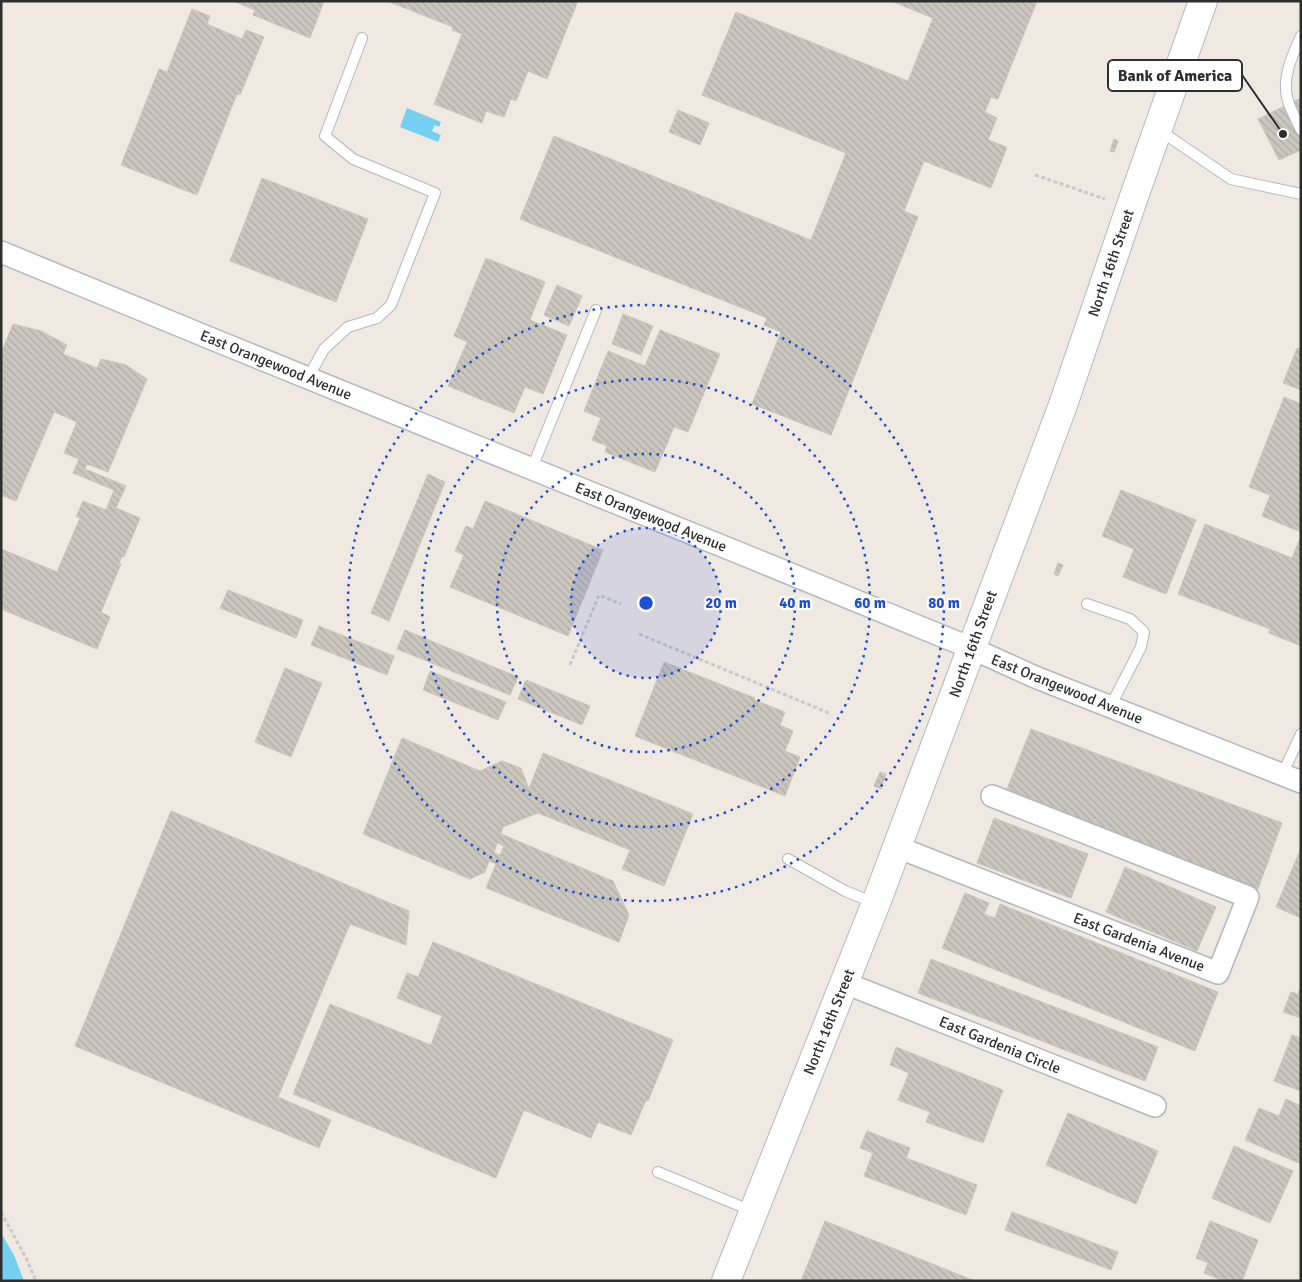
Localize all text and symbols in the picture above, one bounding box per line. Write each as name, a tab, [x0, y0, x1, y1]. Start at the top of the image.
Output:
callout: Bank of America	[1108, 60, 1242, 91]
text: Bank of America	[1118, 66, 1232, 86]
street label: North 16th Street	[1084, 207, 1138, 319]
street label: East Orangewood Avenue	[198, 326, 354, 404]
street label: East Orangewood Avenue	[573, 478, 729, 556]
street label: North 16th Street	[945, 588, 1001, 700]
centre of rings	[637, 594, 655, 612]
text: 20 m	[705, 594, 737, 612]
text: 40 m	[779, 594, 811, 612]
text: 60 m	[854, 594, 886, 612]
text: 80 m	[928, 594, 960, 612]
street label: East Orangewood Avenue	[989, 650, 1145, 728]
street label: East Gardenia Avenue	[1071, 909, 1207, 975]
street label: North 16th Street	[800, 966, 858, 1078]
street label: East Gardenia Circle	[937, 1012, 1063, 1078]

